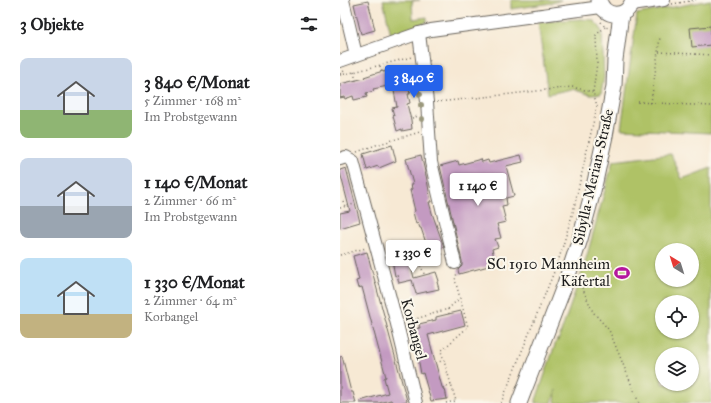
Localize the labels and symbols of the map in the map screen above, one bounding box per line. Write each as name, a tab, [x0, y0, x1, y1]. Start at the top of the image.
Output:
pin: 3 840 €	[377, 65, 451, 99]
street label: Sibylla-Merian-Straße	[569, 107, 617, 247]
pin: 1 140 €	[441, 173, 515, 207]
pin: 1 330 €	[376, 240, 450, 274]
north arrow	[655, 243, 699, 287]
place label: SC 1910 Mannheim Käfertal	[487, 255, 611, 290]
sports icon: SC 1910 Mannheim Käfertal	[613, 264, 631, 282]
street label: Korbangel	[397, 296, 431, 363]

